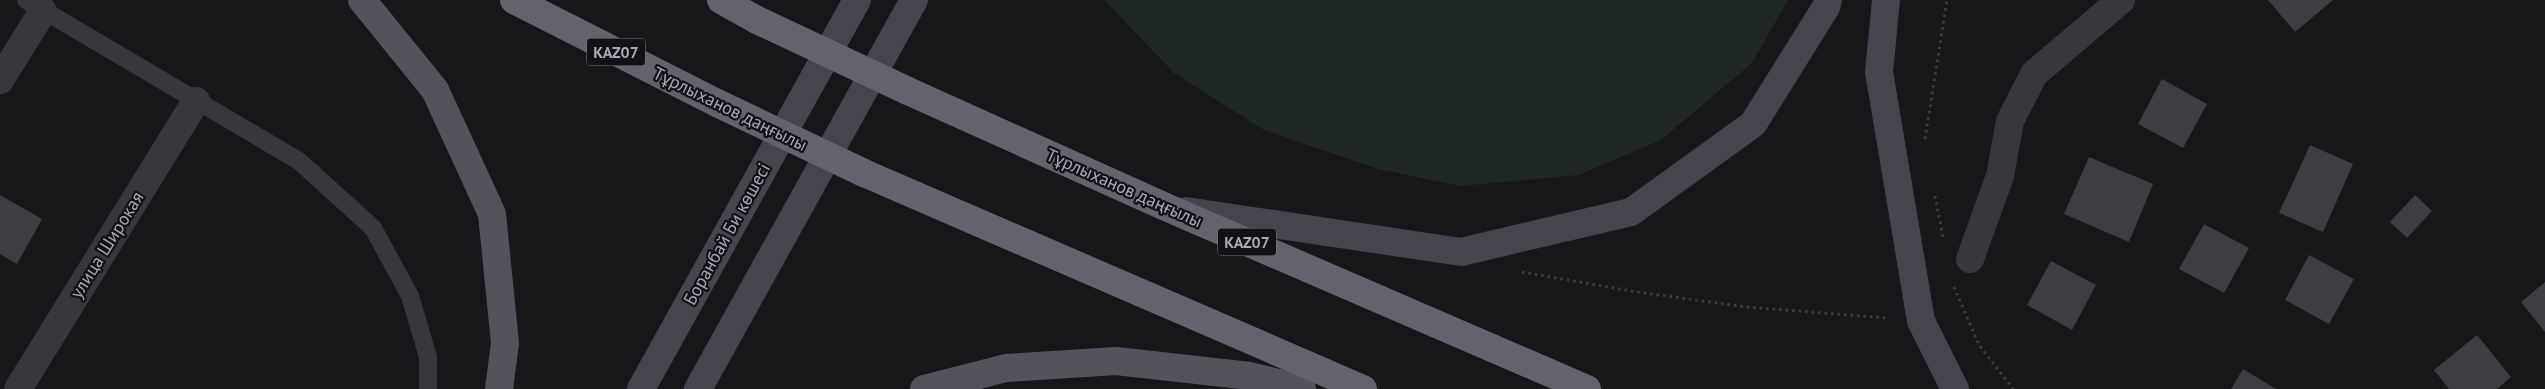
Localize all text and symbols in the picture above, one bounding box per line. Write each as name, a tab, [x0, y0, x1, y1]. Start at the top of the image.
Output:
road number: KAZ07	[587, 38, 645, 66]
street label: Тұрлыханов даңғылы	[649, 61, 811, 156]
street label: Тұрлыханов даңғылы	[1042, 143, 1206, 232]
street label: Боранбай Би көшесі	[678, 159, 775, 309]
street label: улица Широкая	[65, 187, 149, 302]
road number: KAZ07	[1218, 228, 1276, 256]

